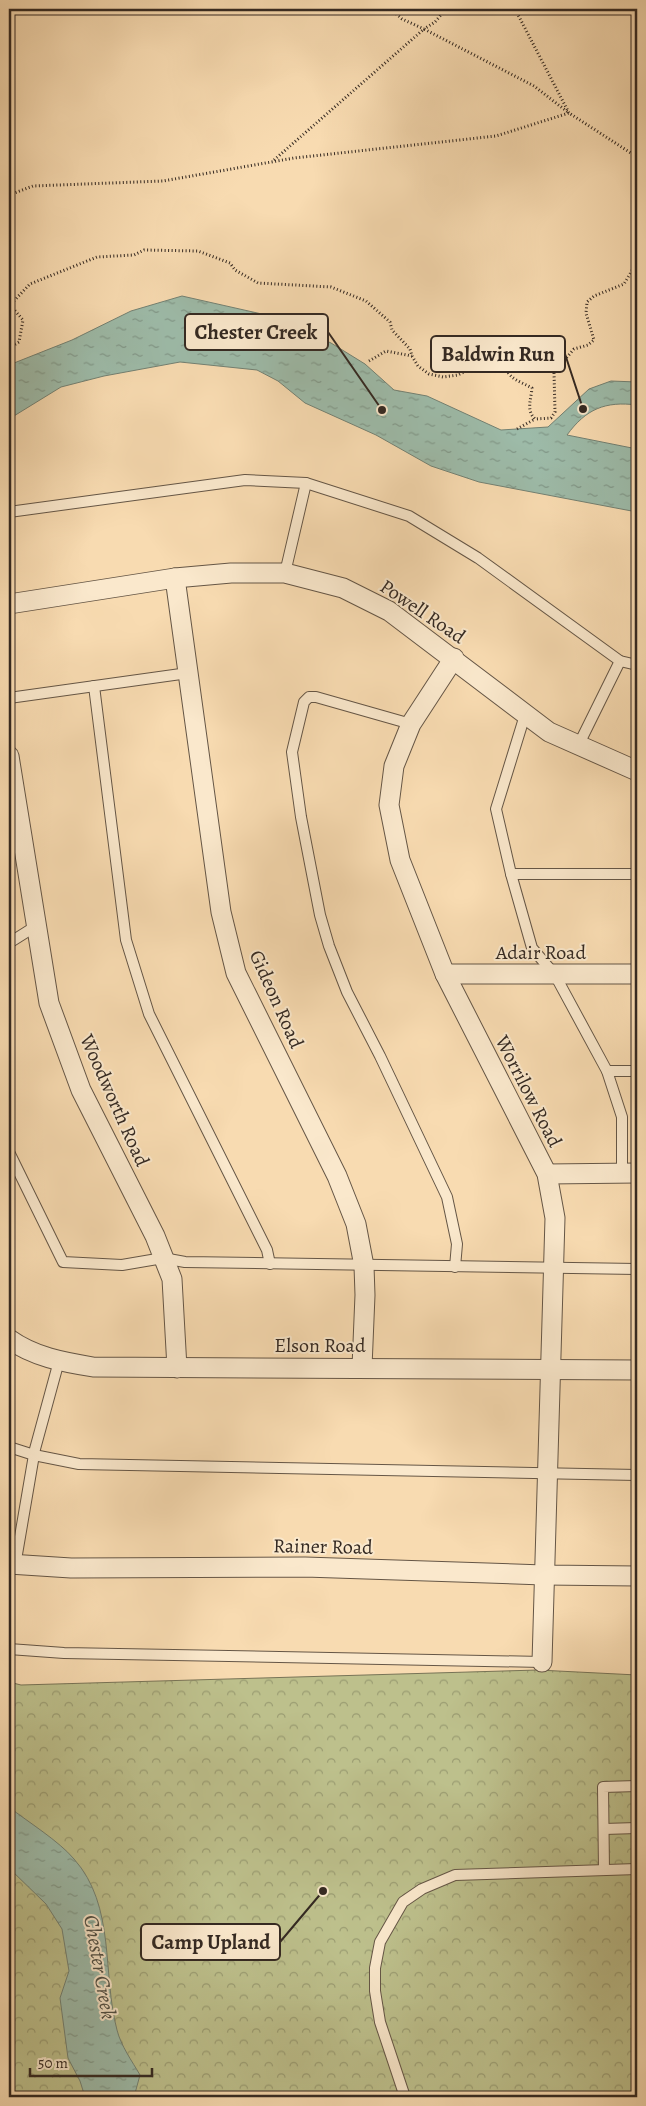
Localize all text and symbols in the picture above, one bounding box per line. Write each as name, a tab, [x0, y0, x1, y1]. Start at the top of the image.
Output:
callout: Chester Creek	[185, 314, 328, 350]
text: Chester Creek	[195, 318, 318, 346]
callout: Baldwin Run	[431, 336, 565, 372]
text: Baldwin Run	[441, 340, 555, 368]
street label: Powell Road	[375, 573, 471, 650]
street label: Adair Road	[495, 939, 586, 966]
street label: Gideon Road	[243, 946, 310, 1053]
street label: Woodworth Road	[73, 1029, 156, 1171]
street label: Worrilow Road	[488, 1030, 568, 1152]
street label: Elson Road	[274, 1332, 366, 1359]
street label: Rainer Road	[273, 1532, 373, 1561]
water label: Chester Creek	[77, 1913, 123, 2021]
callout: Camp Upland	[141, 1924, 280, 1960]
text: Camp Upland	[151, 1928, 271, 1956]
scale bar	[30, 2046, 152, 2078]
text: 50 m	[38, 2053, 68, 2073]

